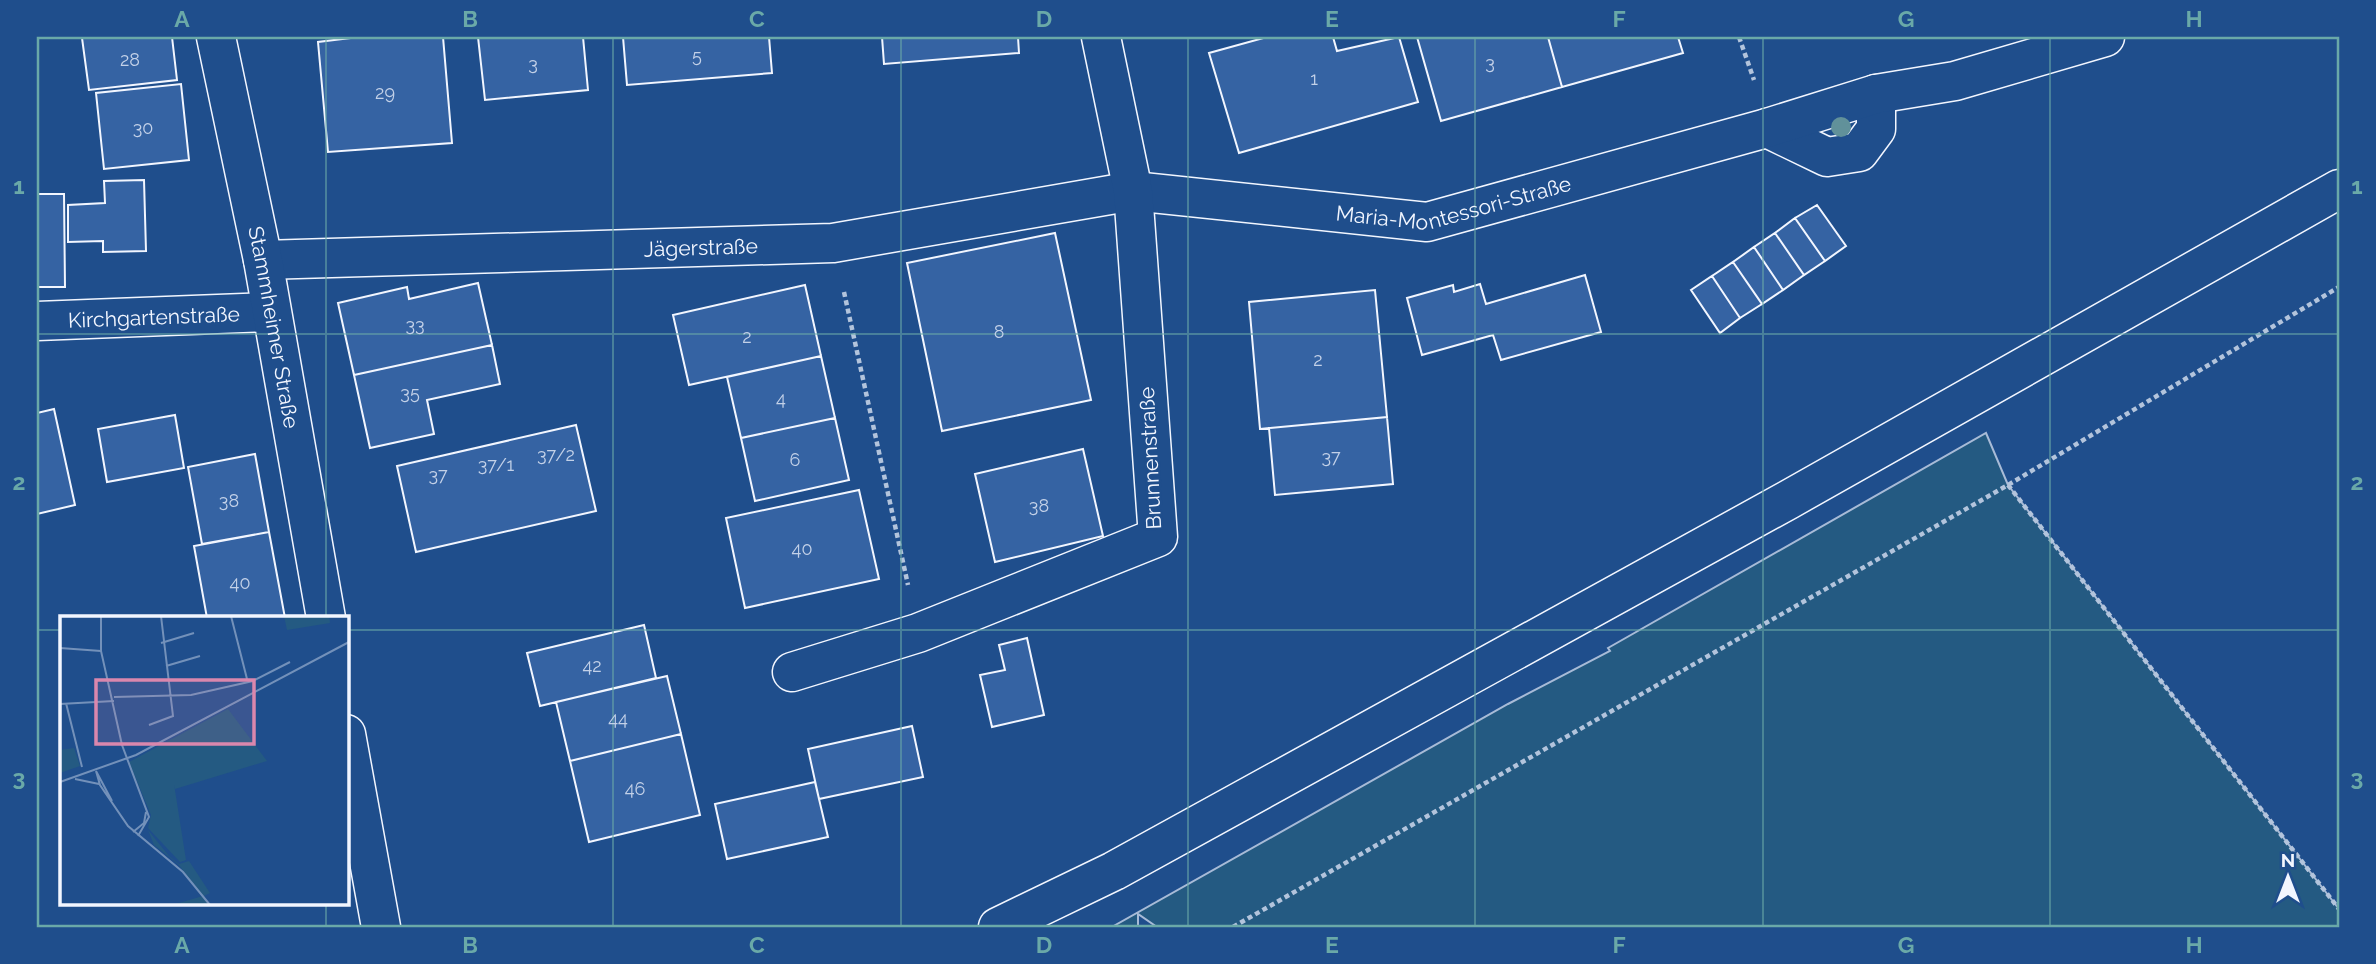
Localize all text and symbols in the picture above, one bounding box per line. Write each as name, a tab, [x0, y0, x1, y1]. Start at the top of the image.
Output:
text: A	[174, 5, 190, 32]
text: B	[462, 5, 478, 32]
text: C	[749, 5, 765, 32]
text: D	[1036, 5, 1052, 32]
text: E	[1325, 5, 1339, 32]
text: F	[1612, 5, 1626, 32]
text: G	[1898, 5, 1914, 32]
text: H	[2185, 5, 2203, 32]
house number: 5	[692, 45, 702, 66]
house number: 28	[120, 49, 140, 70]
house number: 3	[1485, 52, 1495, 73]
house number: 3	[528, 53, 538, 74]
house number: 1	[1310, 68, 1318, 89]
house number: 29	[375, 82, 395, 103]
house number: 30	[133, 117, 153, 138]
street label: Maria-Montessori-Straße	[1335, 170, 1574, 235]
text: 1	[13, 172, 25, 199]
text: 1	[2351, 172, 2363, 199]
street label: Stammheimer Straße	[244, 224, 305, 430]
street label: Jägerstraße	[643, 233, 758, 261]
street label: Kirchgartenstraße	[67, 301, 240, 332]
house number: 33	[405, 314, 425, 335]
house number: 8	[994, 321, 1004, 342]
house number: 2	[742, 326, 752, 347]
house number: 2	[1313, 349, 1323, 370]
house number: 35	[400, 382, 420, 403]
street label: Brunnenstraße	[1134, 386, 1166, 530]
house number: 4	[776, 388, 786, 409]
house number: 37/2	[537, 444, 575, 465]
house number: 37	[1321, 446, 1341, 467]
house number: 6	[790, 449, 801, 470]
house number: 37/1	[478, 454, 514, 475]
house number: 37	[428, 464, 448, 485]
text: 2	[13, 468, 25, 495]
text: 2	[2351, 468, 2363, 495]
house number: 38	[219, 490, 239, 511]
house number: 38	[1029, 495, 1049, 516]
house number: 40	[792, 538, 812, 559]
house number: 40	[230, 572, 250, 593]
inset map	[60, 616, 348, 904]
house number: 42	[582, 655, 602, 676]
house number: 44	[608, 708, 628, 729]
text: 3	[13, 764, 25, 791]
text: 3	[2351, 764, 2363, 791]
house number: 46	[625, 778, 645, 799]
north arrow	[2254, 842, 2324, 912]
text: N	[2281, 849, 2295, 871]
text: A	[174, 931, 190, 958]
text: B	[462, 931, 478, 958]
text: C	[749, 931, 765, 958]
text: D	[1036, 931, 1052, 958]
text: E	[1325, 931, 1339, 958]
text: F	[1612, 931, 1626, 958]
text: G	[1898, 931, 1914, 958]
text: H	[2185, 931, 2203, 958]

